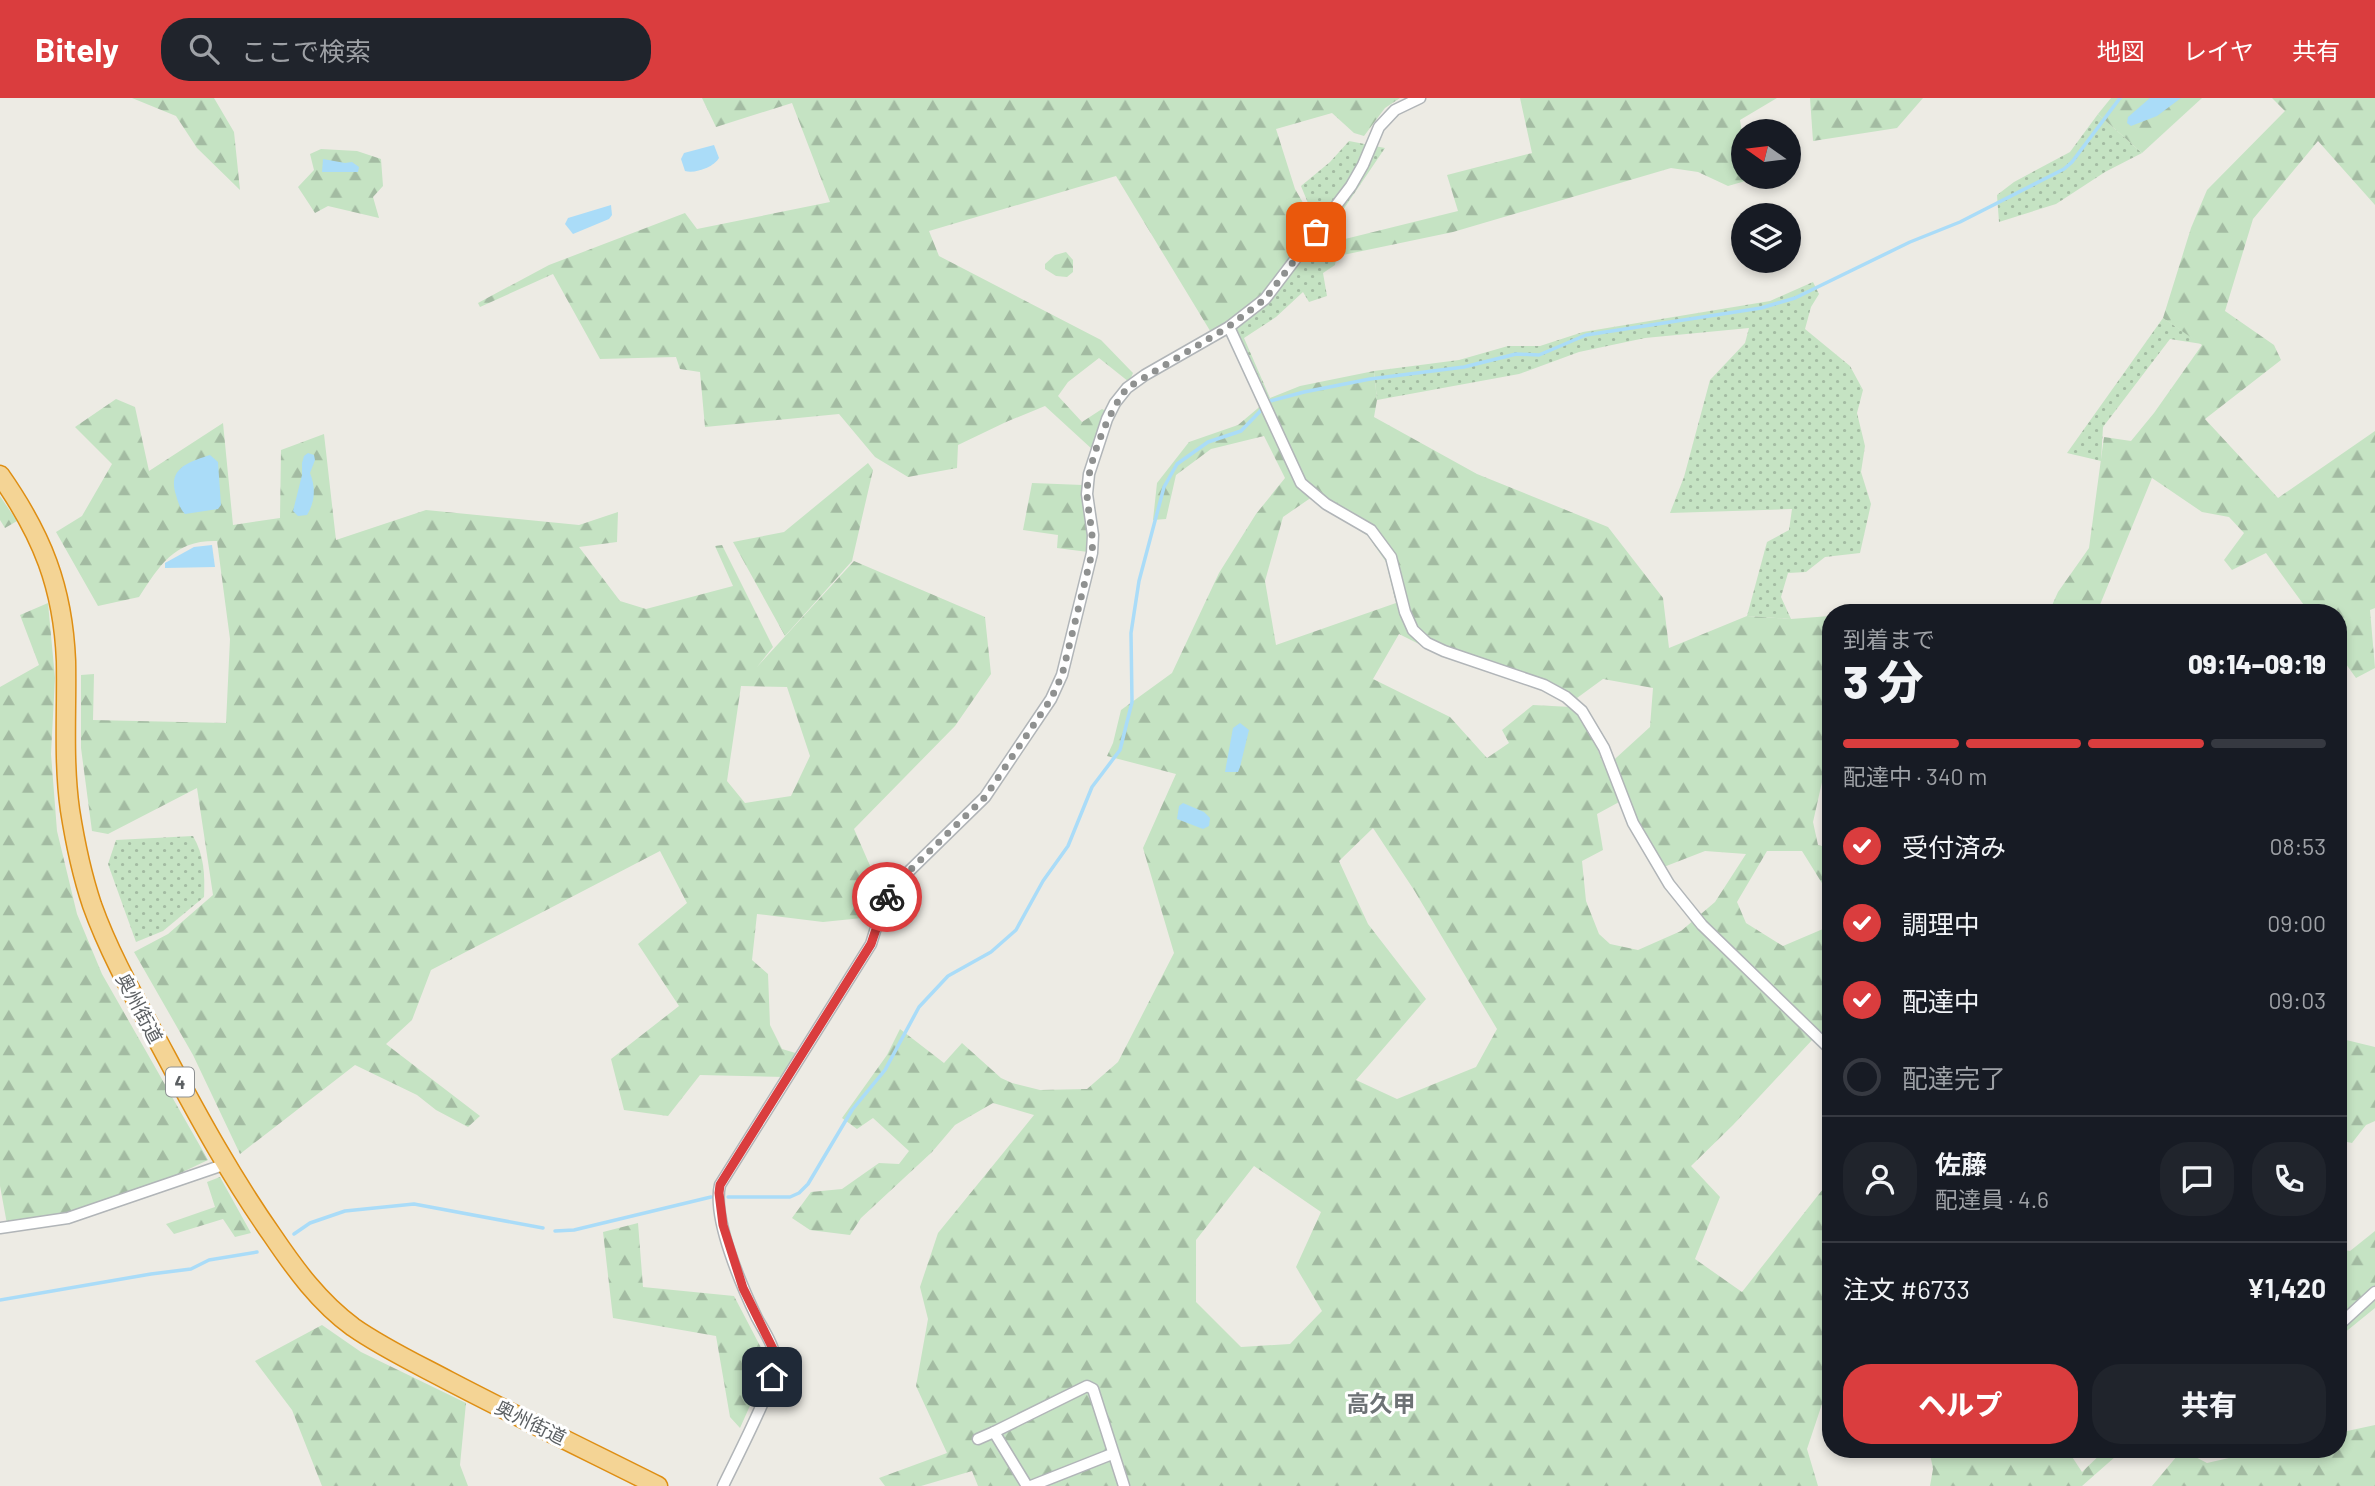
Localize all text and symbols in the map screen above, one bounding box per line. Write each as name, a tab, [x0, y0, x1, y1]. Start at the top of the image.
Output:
search box	[161, 18, 651, 81]
text: Bitely	[35, 29, 119, 69]
icon: search	[185, 30, 223, 68]
text: ここで検索	[241, 35, 371, 66]
text: 地図	[2097, 36, 2145, 65]
text: レイヤ	[2183, 36, 2254, 65]
text: 共有	[2292, 36, 2340, 65]
north arrow	[1731, 119, 1801, 189]
map controls	[1731, 119, 1801, 273]
pin	[1286, 202, 1346, 262]
button: layers	[1731, 203, 1801, 273]
icon: bag	[1297, 213, 1335, 251]
text: 到着まで	[1843, 625, 1935, 653]
text: 09:14–09:19	[2188, 648, 2326, 679]
text: 3 分	[1843, 653, 1923, 708]
text: 配達中 · 340 m	[1843, 762, 1987, 790]
icon: check	[1843, 827, 1881, 865]
text: 受付済み	[1902, 831, 2006, 862]
text: 08:53	[2270, 832, 2326, 860]
courier	[852, 862, 922, 932]
icon: bike	[868, 878, 906, 916]
icon: check	[1843, 904, 1881, 942]
text: 調理中	[1902, 908, 1980, 939]
text: 09:00	[2267, 909, 2326, 937]
street label: 奥州街道	[112, 969, 168, 1047]
icon: check	[1843, 981, 1881, 1019]
text: 配達中	[1902, 985, 1980, 1016]
text: 09:03	[2268, 986, 2326, 1014]
text: 配達完了	[1902, 1062, 2006, 1093]
road number: 4	[166, 1068, 194, 1097]
button: person	[1843, 1142, 1917, 1216]
button: chat	[2160, 1142, 2234, 1216]
button: phone	[2252, 1142, 2326, 1216]
text: 佐藤	[1935, 1148, 1987, 1179]
text: 配達員 · 4.6	[1935, 1185, 2049, 1213]
text: ¥1,420	[2247, 1272, 2326, 1303]
text: 注文 #6733	[1843, 1273, 1970, 1304]
pin	[742, 1347, 802, 1407]
icon: home	[753, 1358, 791, 1396]
button: ヘルプ	[1843, 1364, 2078, 1444]
button: 共有	[2092, 1364, 2326, 1444]
district label: 高久甲	[1347, 1389, 1416, 1417]
street label: 奥州街道	[492, 1395, 570, 1449]

